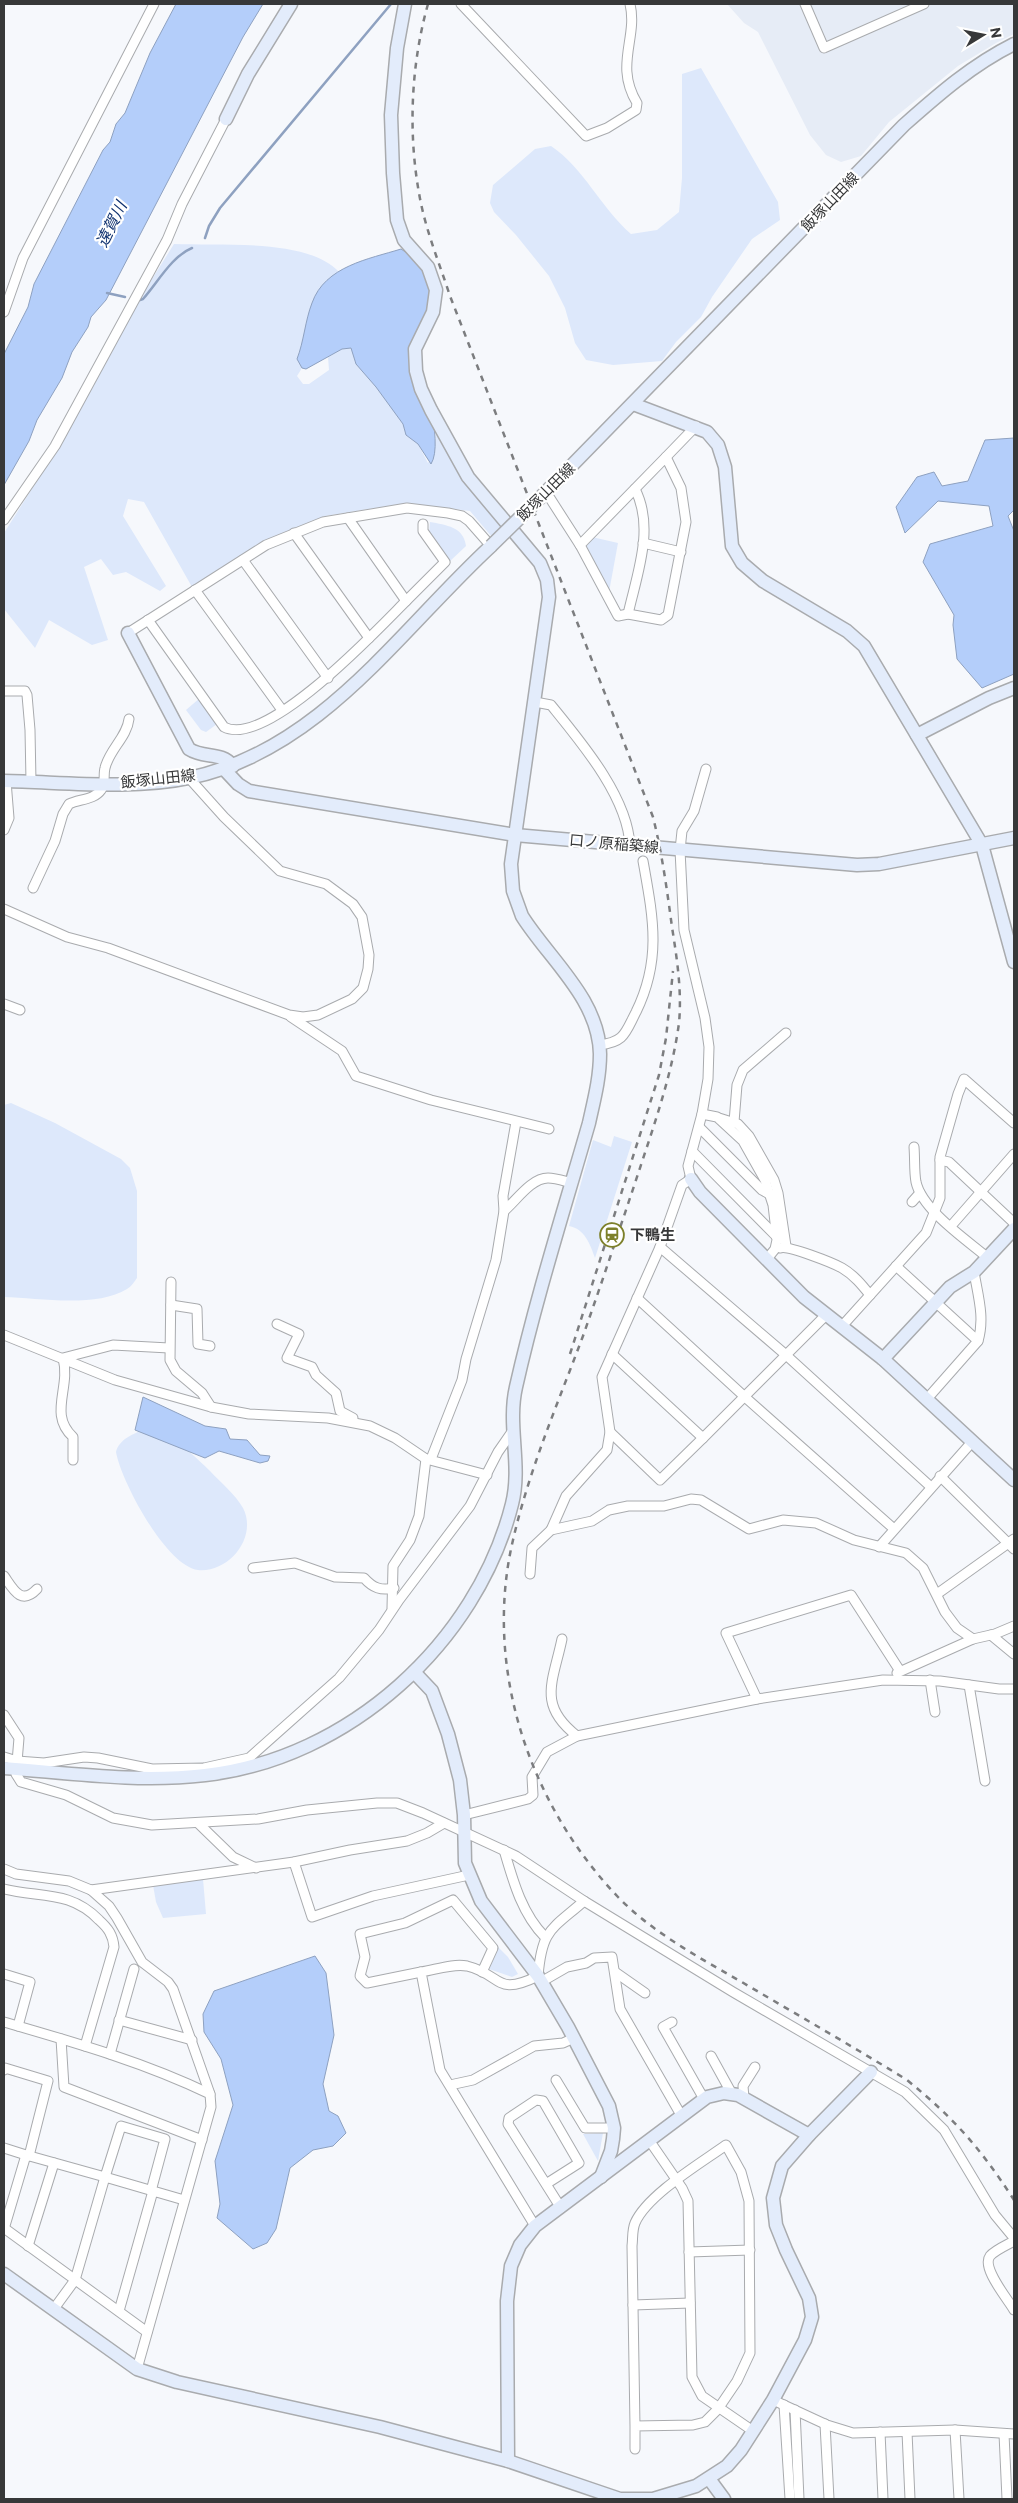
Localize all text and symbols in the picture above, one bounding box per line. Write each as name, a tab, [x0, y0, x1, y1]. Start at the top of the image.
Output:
north arrow	[958, 10, 1008, 60]
text: N	[987, 26, 1006, 39]
street label: 飯塚山田線	[797, 168, 862, 235]
water label: 遠賀川	[91, 196, 130, 250]
street label: 飯塚山田線	[512, 458, 578, 524]
street label: 飯塚山田線	[120, 765, 196, 791]
street label: 口ノ原稲築線	[568, 830, 660, 856]
station icon: 下鴨生	[599, 1222, 625, 1248]
place label: 下鴨生	[630, 1225, 675, 1243]

